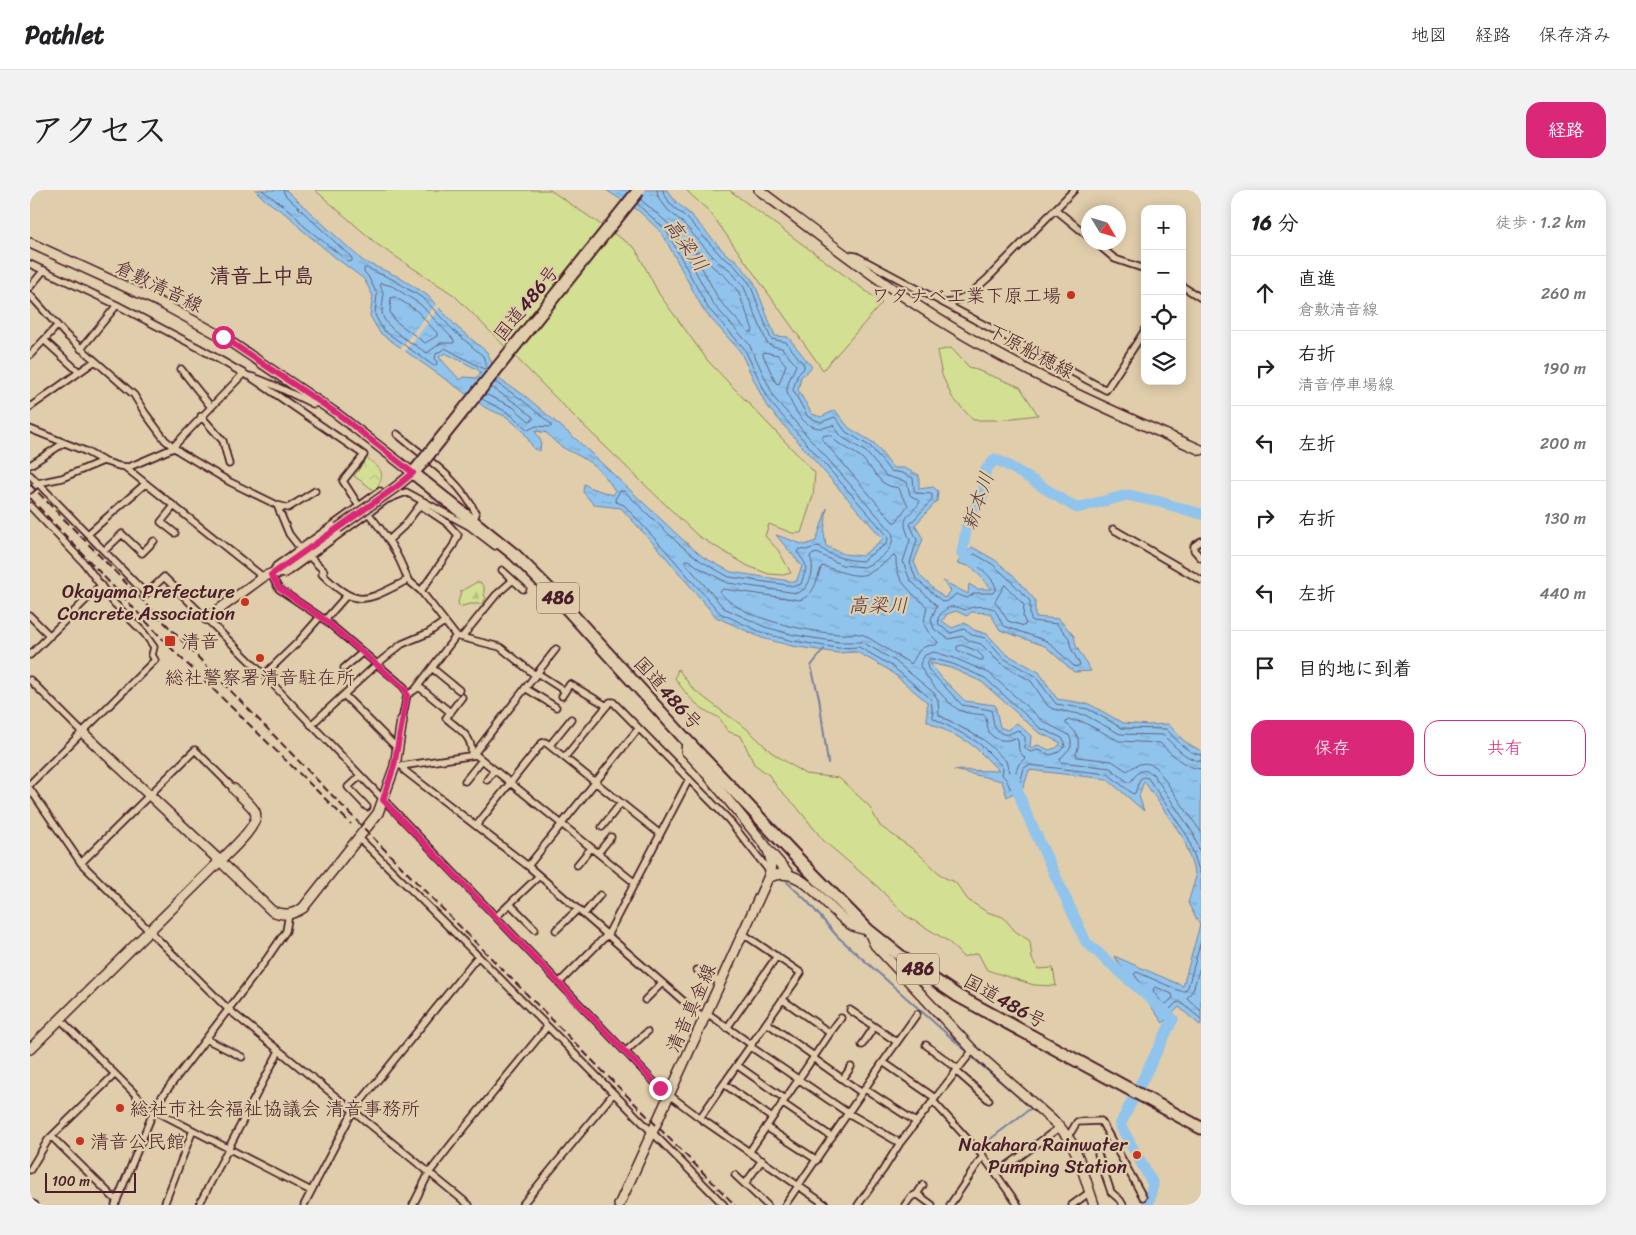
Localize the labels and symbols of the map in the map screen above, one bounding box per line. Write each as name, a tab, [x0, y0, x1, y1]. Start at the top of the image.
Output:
north arrow	[1081, 205, 1126, 250]
water label: 高梁川	[654, 210, 718, 280]
street label: 倉敷清音線	[109, 250, 209, 322]
district label: 清音上中島	[210, 257, 315, 295]
street label: 国道486号	[485, 257, 567, 349]
place label: ワタナベ工業下原工場	[871, 279, 1061, 312]
marker: ワタナベ工業下原工場	[1065, 289, 1077, 301]
street label: 下原船穂線	[981, 314, 1081, 388]
route start	[212, 326, 235, 349]
water label: 新本川	[952, 467, 1004, 535]
place label: Okayama Prefecture Concrete Association	[57, 575, 235, 630]
road number: 486	[537, 582, 579, 613]
water label: 高梁川	[848, 588, 908, 623]
marker: Okayama Prefecture Concrete Association	[239, 596, 251, 608]
place label: 清音	[181, 625, 219, 658]
marker: 清音	[163, 634, 177, 648]
street label: 国道486号	[625, 648, 711, 738]
marker: 総社警察署清音駐在所	[254, 652, 266, 664]
place label: 総社警察署清音駐在所	[165, 661, 355, 694]
road number: 486	[897, 954, 939, 984]
street label: 清音真金線	[657, 958, 725, 1058]
street label: 国道486号	[957, 964, 1053, 1038]
route end	[649, 1077, 672, 1100]
place label: 総社市社会福祉協議会 清音事務所	[130, 1092, 420, 1125]
marker: 総社市社会福祉協議会 清音事務所	[114, 1102, 126, 1114]
place label: 清音公民館	[90, 1125, 185, 1158]
place label: Nakahara Rainwater Pumping Station	[958, 1128, 1128, 1183]
marker: 清音公民館	[74, 1135, 86, 1147]
marker: Nakahara Rainwater Pumping Station	[1131, 1149, 1143, 1161]
scale bar	[45, 1170, 136, 1193]

